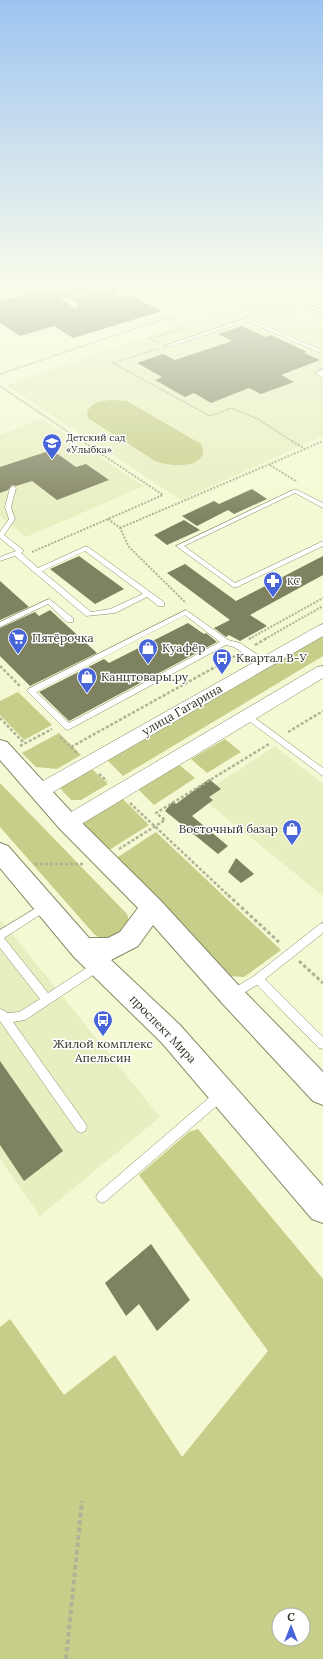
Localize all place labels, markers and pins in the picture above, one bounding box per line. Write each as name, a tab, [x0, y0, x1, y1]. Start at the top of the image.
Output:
place label: Детский сад «Улыбка»	[66, 431, 126, 456]
school or university icon: Детский сад «Улыбка»	[41, 432, 63, 460]
pharmacy icon: КС	[262, 570, 284, 598]
place label: КС	[287, 575, 301, 588]
supermarket icon: Пятёрочка	[7, 627, 29, 655]
place label: Пятёрочка	[32, 630, 94, 645]
shop icon: Куафёр	[137, 637, 159, 665]
place label: Куафёр	[162, 640, 205, 655]
bus stop icon: Квартал В-У	[211, 647, 233, 675]
place label: Квартал В-У	[236, 650, 308, 665]
shop icon: Канцтовары.ру	[76, 666, 98, 694]
place label: Канцтовары.ру	[101, 669, 189, 684]
shop icon: Восточный базар	[281, 818, 303, 846]
place label: Восточный базар	[179, 821, 278, 836]
bus stop icon: Жилой комплекс Апельсин	[92, 1009, 114, 1037]
place label: Жилой комплекс Апельсин	[53, 1036, 153, 1065]

